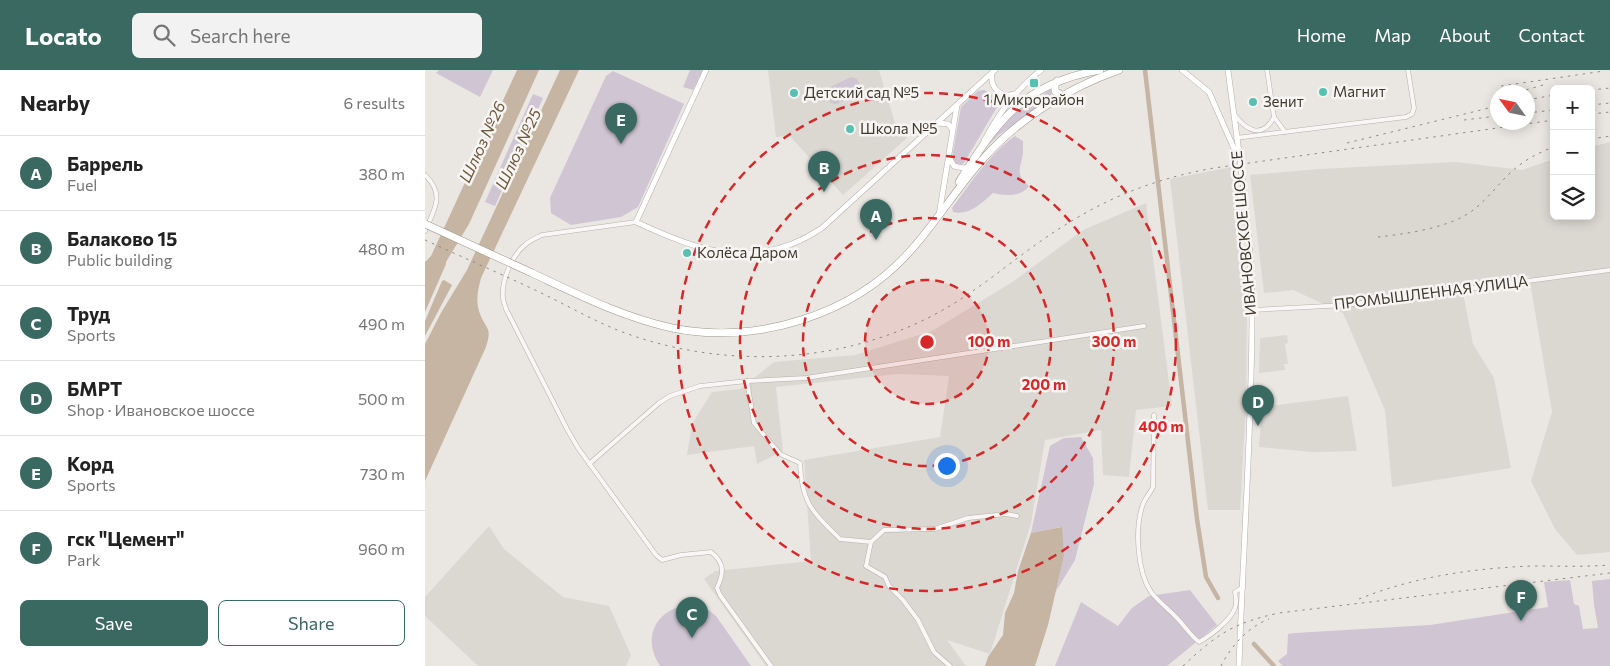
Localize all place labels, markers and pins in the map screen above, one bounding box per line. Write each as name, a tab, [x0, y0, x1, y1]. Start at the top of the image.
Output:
marker: 1 Микрорайон	[1028, 77, 1040, 89]
place label: Магнит	[1333, 82, 1386, 100]
place label: Детский сад №5	[804, 83, 919, 101]
marker: Магнит	[1317, 86, 1329, 98]
marker: Детский сад №5	[788, 87, 800, 99]
place label: 1 Микрорайон	[984, 90, 1084, 108]
place label: Зенит	[1263, 92, 1304, 110]
marker: Зенит	[1247, 96, 1259, 108]
pin: E	[605, 103, 637, 144]
place label: Школа №5	[860, 119, 938, 137]
marker: Школа №5	[844, 123, 856, 135]
pin: B	[808, 151, 840, 192]
pin: A	[860, 199, 892, 240]
place label: Колёса Даром	[697, 243, 798, 261]
marker: Колёса Даром	[681, 247, 693, 259]
centre of rings	[918, 333, 936, 351]
pin: D	[1242, 385, 1274, 426]
pin: F	[1505, 580, 1537, 621]
pin: C	[676, 597, 708, 638]

